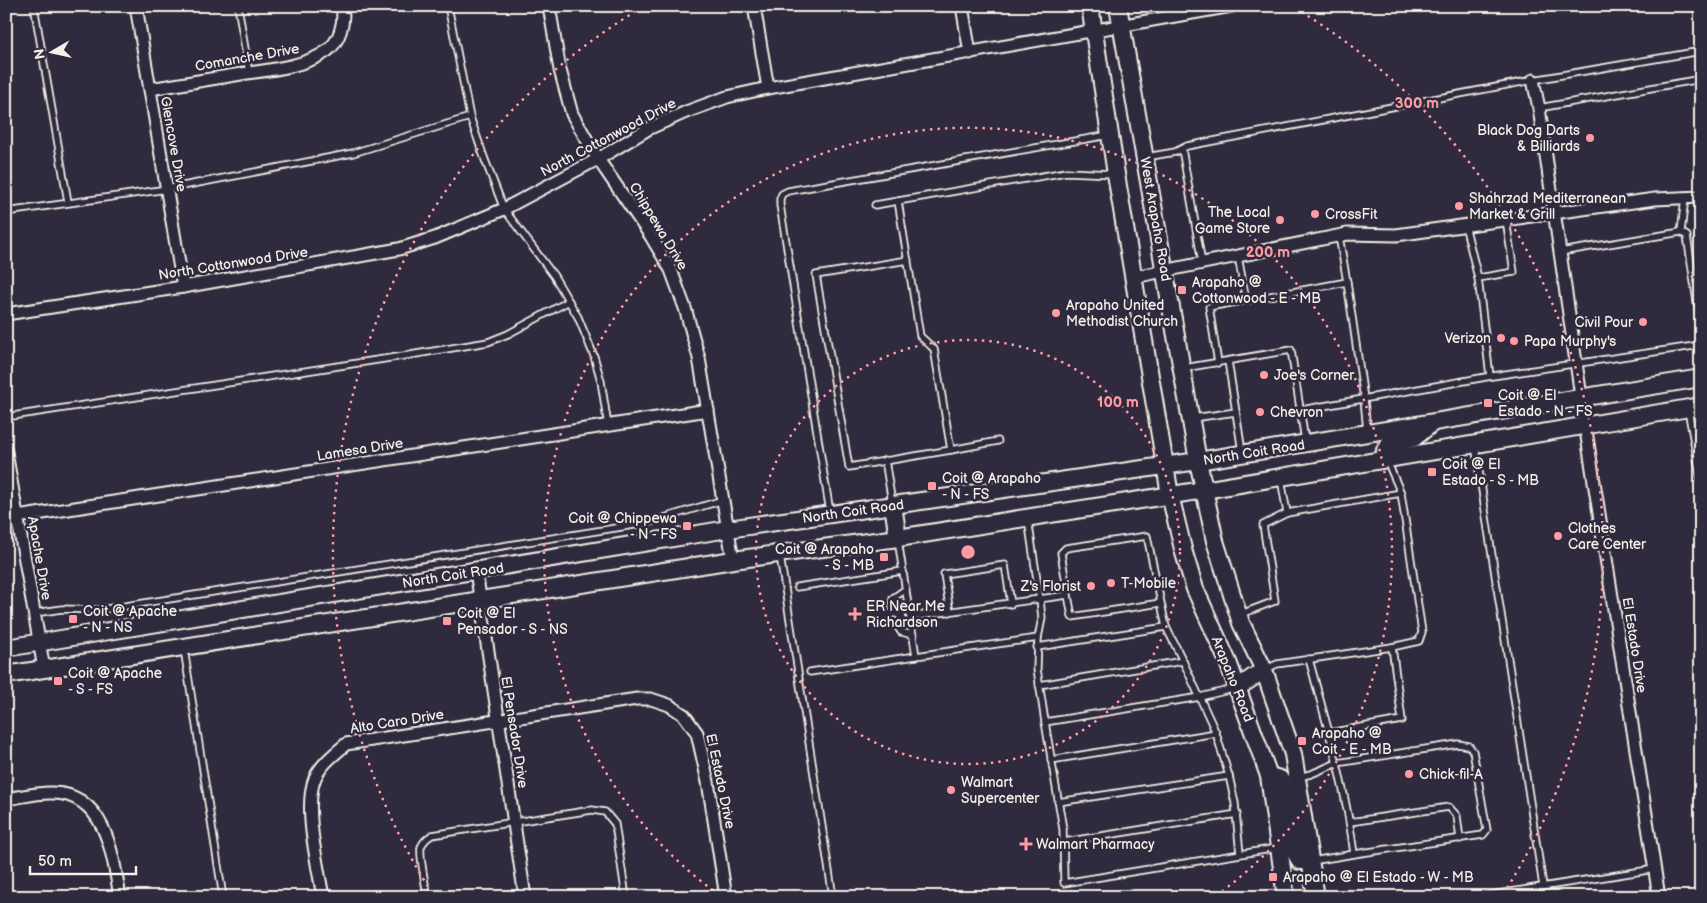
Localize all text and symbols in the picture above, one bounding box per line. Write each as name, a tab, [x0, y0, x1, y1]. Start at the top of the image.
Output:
north arrow	[28, 28, 78, 78]
street label: Comanche Drive	[194, 40, 301, 75]
text: N	[30, 47, 49, 60]
street label: North Cottonwood Drive	[538, 94, 679, 180]
text: 300 m	[1395, 94, 1439, 113]
street label: Glencove Drive	[157, 95, 190, 193]
place label: Black Dog Darts & Billiards	[1477, 122, 1580, 155]
marker: Black Dog Darts & Billiards	[1584, 132, 1596, 144]
street label: West Arapaho Road	[1136, 156, 1175, 283]
street label: Chippewa Drive	[626, 179, 691, 273]
place label: Shahrzad Mediterranean Market & Grill	[1469, 190, 1626, 223]
marker: Shahrzad Mediterranean Market & Grill	[1453, 200, 1465, 212]
place label: The Local Game Store	[1195, 204, 1270, 237]
place label: CrossFit	[1325, 206, 1378, 223]
marker: CrossFit	[1309, 208, 1321, 220]
marker: The Local Game Store	[1274, 214, 1286, 226]
street label: North Cottonwood Drive	[157, 243, 309, 284]
text: 200 m	[1246, 243, 1290, 262]
place label: Arapaho @ Cottonwood - E - MB	[1192, 274, 1321, 307]
marker: Arapaho @ Cottonwood - E - MB	[1176, 284, 1188, 296]
place label: Arapaho United Methodist Church	[1066, 297, 1178, 330]
marker: Arapaho United Methodist Church	[1050, 307, 1062, 319]
place label: Civil Pour	[1574, 314, 1634, 331]
marker: Civil Pour	[1637, 316, 1649, 328]
place label: Verizon	[1444, 330, 1491, 347]
marker: Verizon	[1495, 332, 1507, 344]
place label: Papa Murphy's	[1524, 333, 1616, 350]
marker: Papa Murphy's	[1508, 335, 1520, 347]
place label: Joe's Corner	[1274, 367, 1355, 384]
marker: Joe's Corner	[1258, 369, 1270, 381]
place label: Coit @ El Estado - N - FS	[1498, 387, 1592, 420]
text: 100 m	[1097, 393, 1139, 412]
marker: Coit @ El Estado - N - FS	[1482, 397, 1494, 409]
place label: Chevron	[1270, 404, 1323, 421]
marker: Chevron	[1254, 406, 1266, 418]
street label: Lamesa Drive	[316, 434, 404, 465]
street label: North Coit Road	[1202, 436, 1306, 469]
place label: Coit @ El Estado - S - MB	[1442, 456, 1539, 489]
marker: Coit @ El Estado - S - MB	[1426, 466, 1438, 478]
place label: Coit @ Arapaho - N - FS	[942, 470, 1041, 503]
marker: Coit @ Arapaho - N - FS	[926, 480, 938, 492]
street label: North Coit Road	[801, 496, 905, 527]
place label: Coit @ Chippewa - N - FS	[568, 510, 677, 543]
street label: Apache Drive	[24, 515, 55, 601]
marker: Coit @ Chippewa - N - FS	[681, 520, 693, 532]
place label: Clothes Care Center	[1568, 520, 1647, 553]
marker: Clothes Care Center	[1552, 530, 1564, 542]
place label: Coit @ Arapaho - S - MB	[775, 541, 874, 574]
centre of rings	[959, 543, 977, 561]
marker: Coit @ Arapaho - S - MB	[878, 551, 890, 563]
street label: North Coit Road	[401, 559, 505, 592]
place label: T-Mobile	[1121, 575, 1176, 592]
marker: T-Mobile	[1105, 577, 1117, 589]
place label: Z's Florist	[1020, 578, 1082, 595]
marker: Z's Florist	[1085, 580, 1097, 592]
street label: El Estado Drive	[1619, 596, 1650, 694]
place label: ER Near Me Richardson	[866, 598, 945, 631]
place label: Coit @ Apache - N - NS	[83, 603, 177, 636]
place label: Coit @ El Pensador - S - NS	[457, 605, 568, 638]
marker: ER Near Me Richardson	[848, 607, 862, 621]
marker: Coit @ Apache - N - NS	[67, 613, 79, 625]
marker: Coit @ El Pensador - S - NS	[441, 615, 453, 627]
street label: Arapaho Road	[1208, 634, 1257, 724]
place label: Coit @ Apache - S - FS	[68, 665, 162, 698]
marker: Coit @ Apache - S - FS	[52, 675, 64, 687]
street label: El Pensador Drive	[497, 675, 532, 789]
street label: Alto Caro Drive	[349, 706, 445, 737]
place label: Arapaho @ Coit - E - MB	[1312, 725, 1392, 758]
street label: El Estado Drive	[702, 732, 739, 830]
marker: Arapaho @ Coit - E - MB	[1296, 735, 1308, 747]
place label: Chick-fil-A	[1419, 766, 1483, 783]
marker: Chick-fil-A	[1403, 768, 1415, 780]
place label: Walmart Supercenter	[961, 774, 1040, 807]
marker: Walmart Supercenter	[945, 784, 957, 796]
place label: Walmart Pharmacy	[1036, 836, 1155, 853]
marker: Walmart Pharmacy	[1020, 838, 1032, 850]
scale bar	[30, 843, 136, 875]
text: 50 m	[38, 852, 72, 871]
place label: Arapaho @ El Estado - W - MB	[1283, 869, 1474, 886]
marker: Arapaho @ El Estado - W - MB	[1267, 871, 1279, 883]

